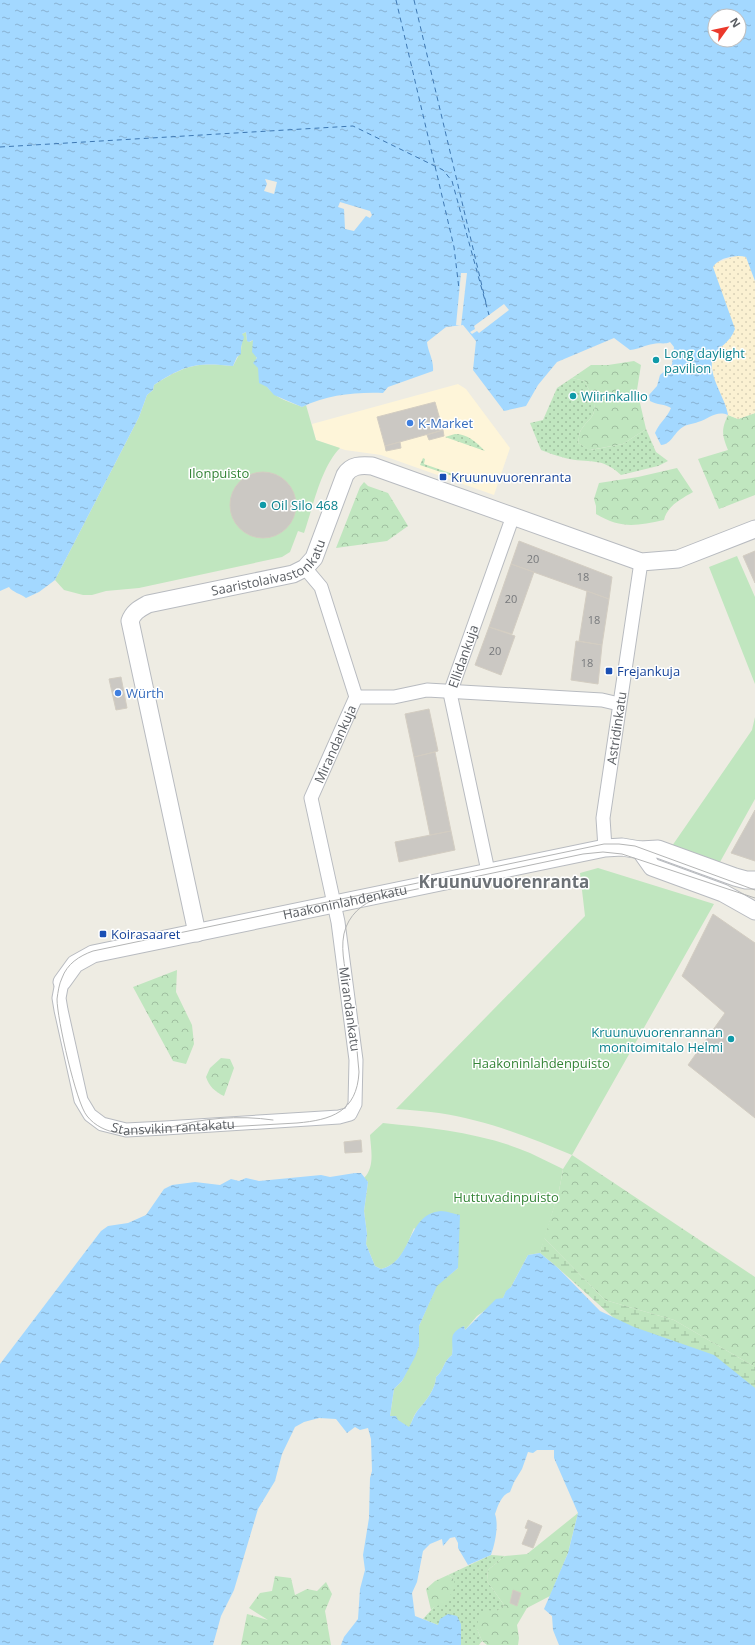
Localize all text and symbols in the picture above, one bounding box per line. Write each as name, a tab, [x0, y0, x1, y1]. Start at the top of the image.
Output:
north arrow	[707, 8, 747, 48]
text: N	[727, 14, 745, 30]
place label: Long daylight pavilion	[664, 344, 745, 377]
marker: Long daylight pavilion	[651, 355, 661, 365]
place label: Wiirinkallio	[581, 387, 648, 405]
marker: Wiirinkallio	[568, 391, 578, 401]
place label: K-Market	[418, 414, 474, 432]
marker: K-Market	[405, 418, 415, 428]
park label: Ilonpuisto	[189, 464, 249, 482]
place label: Kruunuvuorenranta	[451, 468, 571, 486]
marker: Kruunuvuorenranta	[438, 472, 448, 482]
place label: Oil Silo 468	[271, 496, 338, 514]
marker: Oil Silo 468	[258, 500, 268, 510]
street label: Saaristolaivastonkatu	[209, 537, 329, 600]
house number: 20	[527, 551, 539, 566]
house number: 18	[577, 569, 589, 584]
house number: 20	[505, 591, 517, 606]
house number: 18	[588, 612, 600, 627]
street label: Ellidankuja	[444, 622, 483, 690]
house number: 20	[489, 643, 501, 658]
house number: 18	[581, 655, 593, 670]
place label: Frejankuja	[617, 662, 680, 680]
marker: Frejankuja	[604, 666, 614, 676]
place label: Würth	[126, 684, 164, 702]
marker: Würth	[113, 688, 123, 698]
street label: Astridinkatu	[602, 690, 631, 766]
street label: Mirandankuja	[310, 702, 360, 786]
district label: Kruunuvuorenranta	[419, 870, 589, 893]
street label: Haakoninlahdenkatu	[281, 880, 409, 923]
place label: Koirasaaret	[111, 925, 181, 943]
marker: Koirasaaret	[98, 929, 108, 939]
street label: Mirandankatu	[335, 966, 365, 1052]
place label: Kruunuvuorenrannan monitoimitalo Helmi	[591, 1023, 723, 1056]
marker: Kruunuvuorenrannan monitoimitalo Helmi	[726, 1034, 736, 1044]
park label: Haakoninlahdenpuisto	[472, 1054, 610, 1072]
street label: Stansvikin rantakatu	[110, 1115, 235, 1139]
park label: Huttuvadinpuisto	[453, 1188, 559, 1206]

